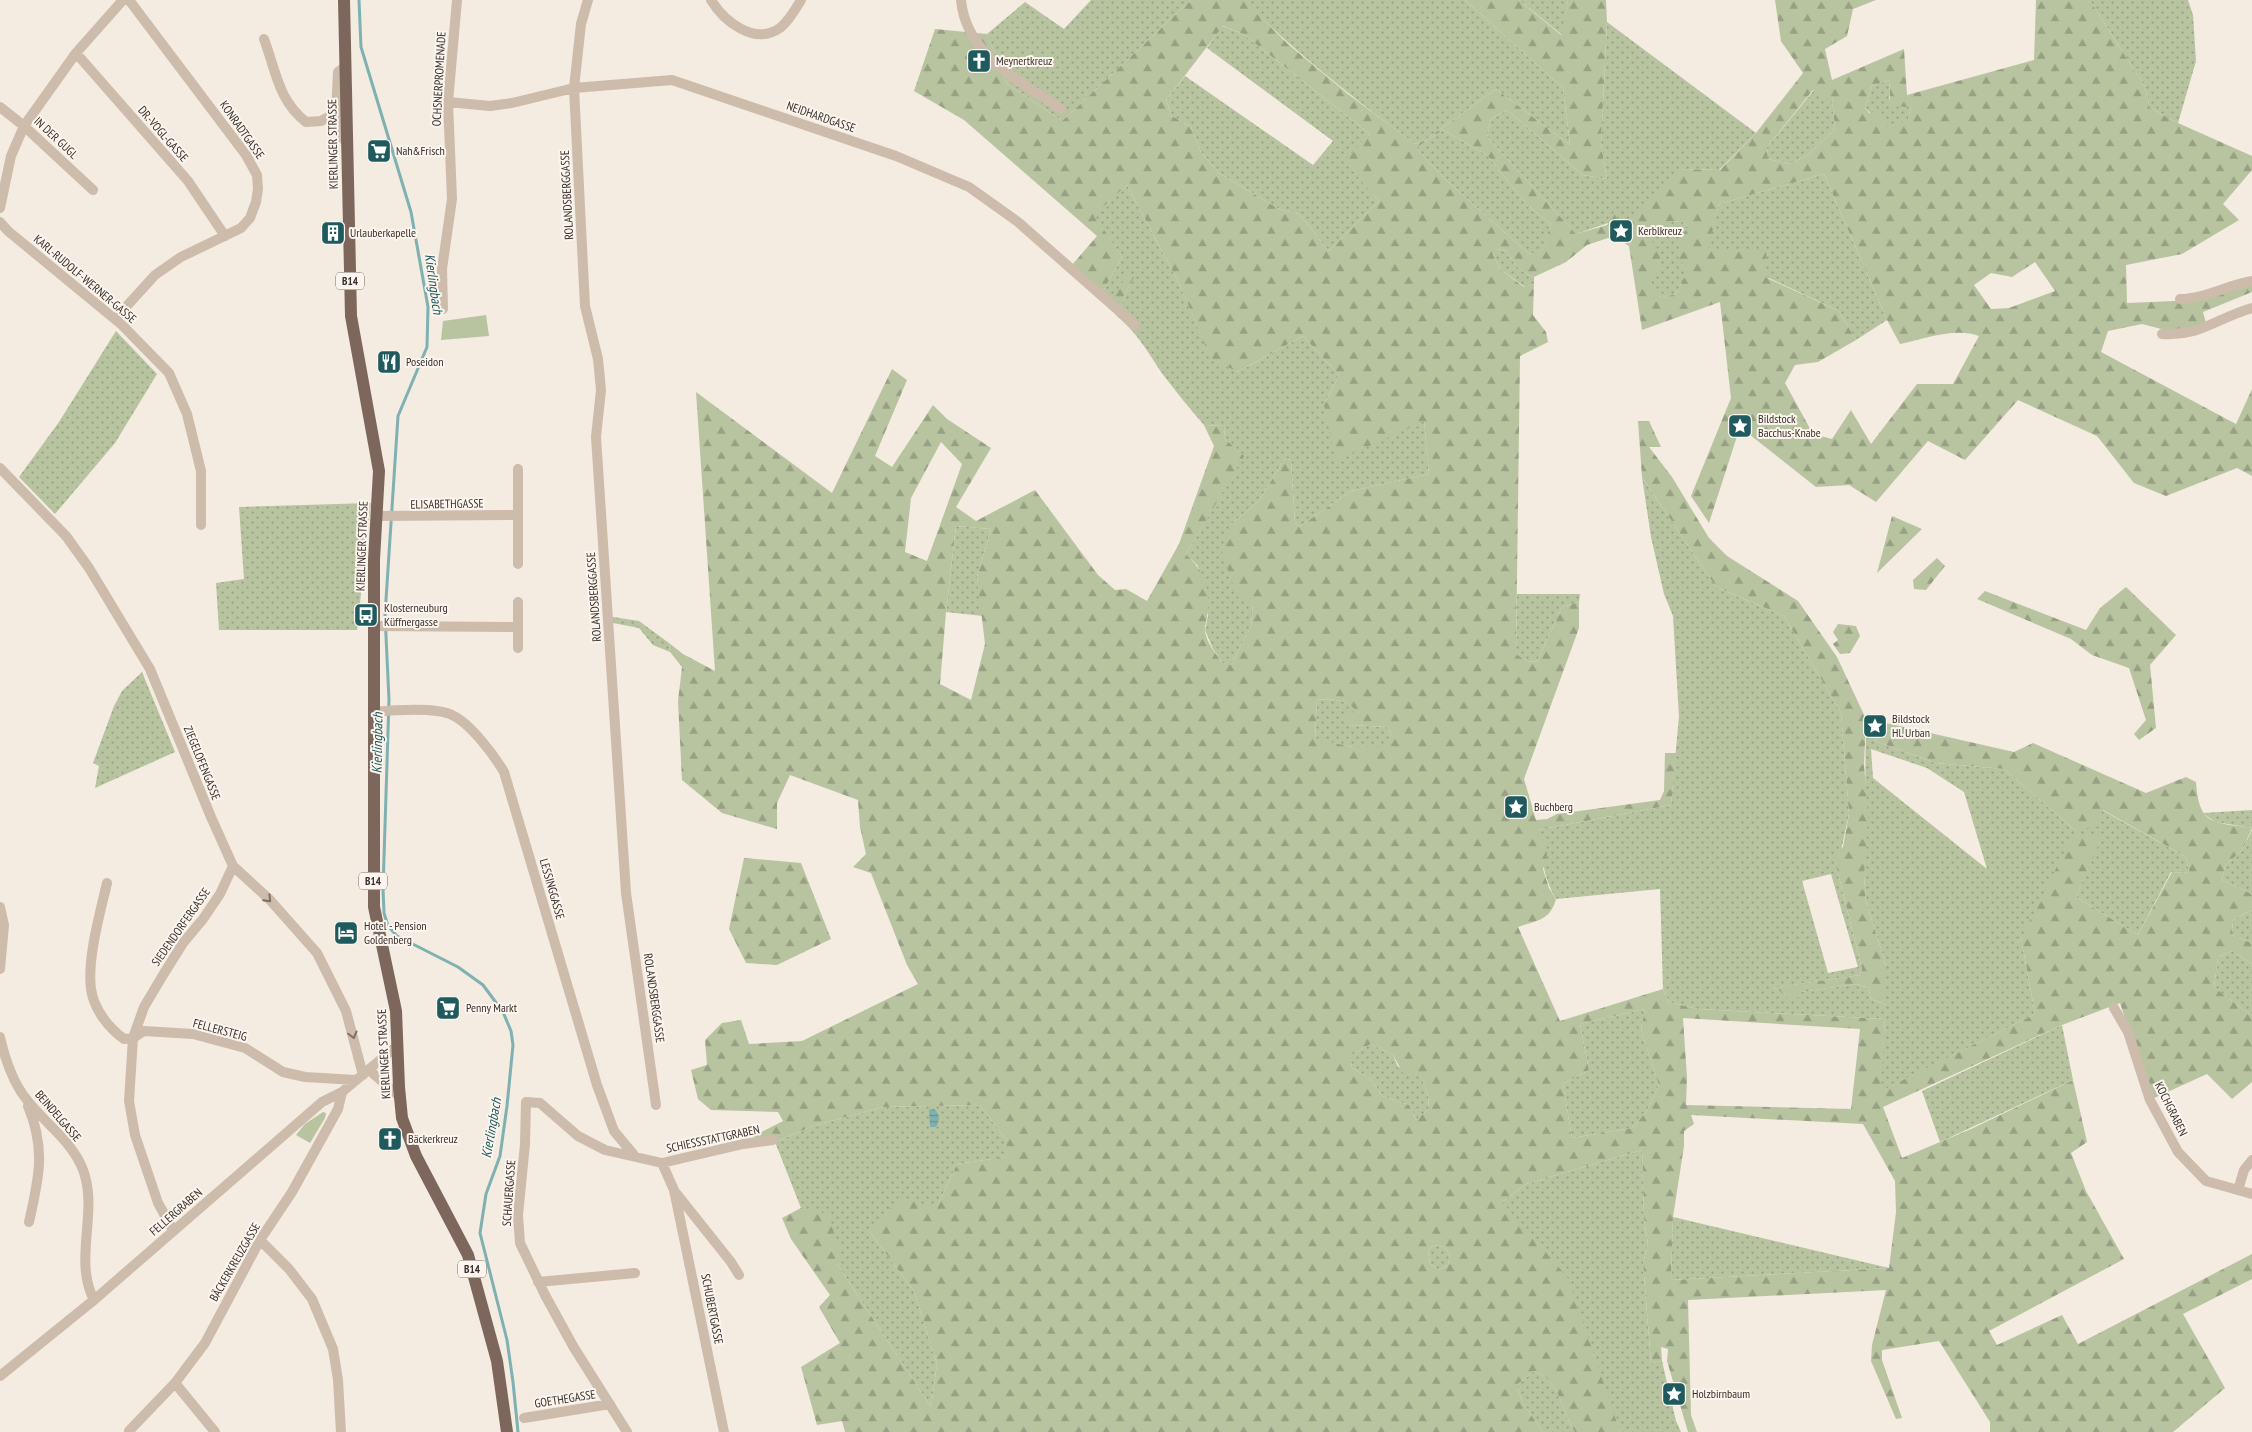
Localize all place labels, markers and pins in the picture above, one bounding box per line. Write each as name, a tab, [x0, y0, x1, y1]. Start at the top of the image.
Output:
church icon: Meynertkreuz	[966, 48, 992, 74]
place label: Meynertkreuz	[996, 53, 1052, 68]
supermarket icon: Nah&Frisch	[366, 138, 392, 164]
place label: Nah&Frisch	[396, 143, 445, 158]
place icon: Kerblkreuz	[1608, 218, 1634, 244]
building icon: Urlauberkapelle	[320, 220, 346, 246]
place label: Kerblkreuz	[1638, 223, 1682, 238]
place label: Urlauberkapelle	[350, 225, 416, 240]
restaurant icon: Poseidon	[376, 349, 402, 375]
place label: Poseidon	[406, 354, 444, 369]
place label: Bildstock Bacchus-Knabe	[1758, 411, 1821, 440]
place icon: Bildstock Bacchus-Knabe	[1727, 413, 1753, 439]
place label: Klosterneuburg Küffnergasse	[384, 600, 448, 629]
bus stop icon: Klosterneuburg Küffnergasse	[353, 602, 379, 628]
place label: Bildstock Hl. Urban	[1892, 711, 1930, 740]
place icon: Bildstock Hl. Urban	[1862, 713, 1888, 739]
place icon: Buchberg	[1503, 794, 1529, 820]
place label: Buchberg	[1534, 799, 1573, 814]
place label: Hotel - Pension Goldenberg	[364, 918, 427, 947]
hotel icon: Hotel - Pension Goldenberg	[333, 920, 359, 946]
supermarket icon: Penny Markt	[435, 995, 461, 1021]
place label: Penny Markt	[466, 1000, 518, 1015]
church icon: Bäckerkreuz	[377, 1126, 403, 1152]
place label: Bäckerkreuz	[408, 1131, 458, 1146]
place icon: Holzbirnbaum	[1661, 1381, 1687, 1407]
place label: Holzbirnbaum	[1692, 1386, 1750, 1401]

